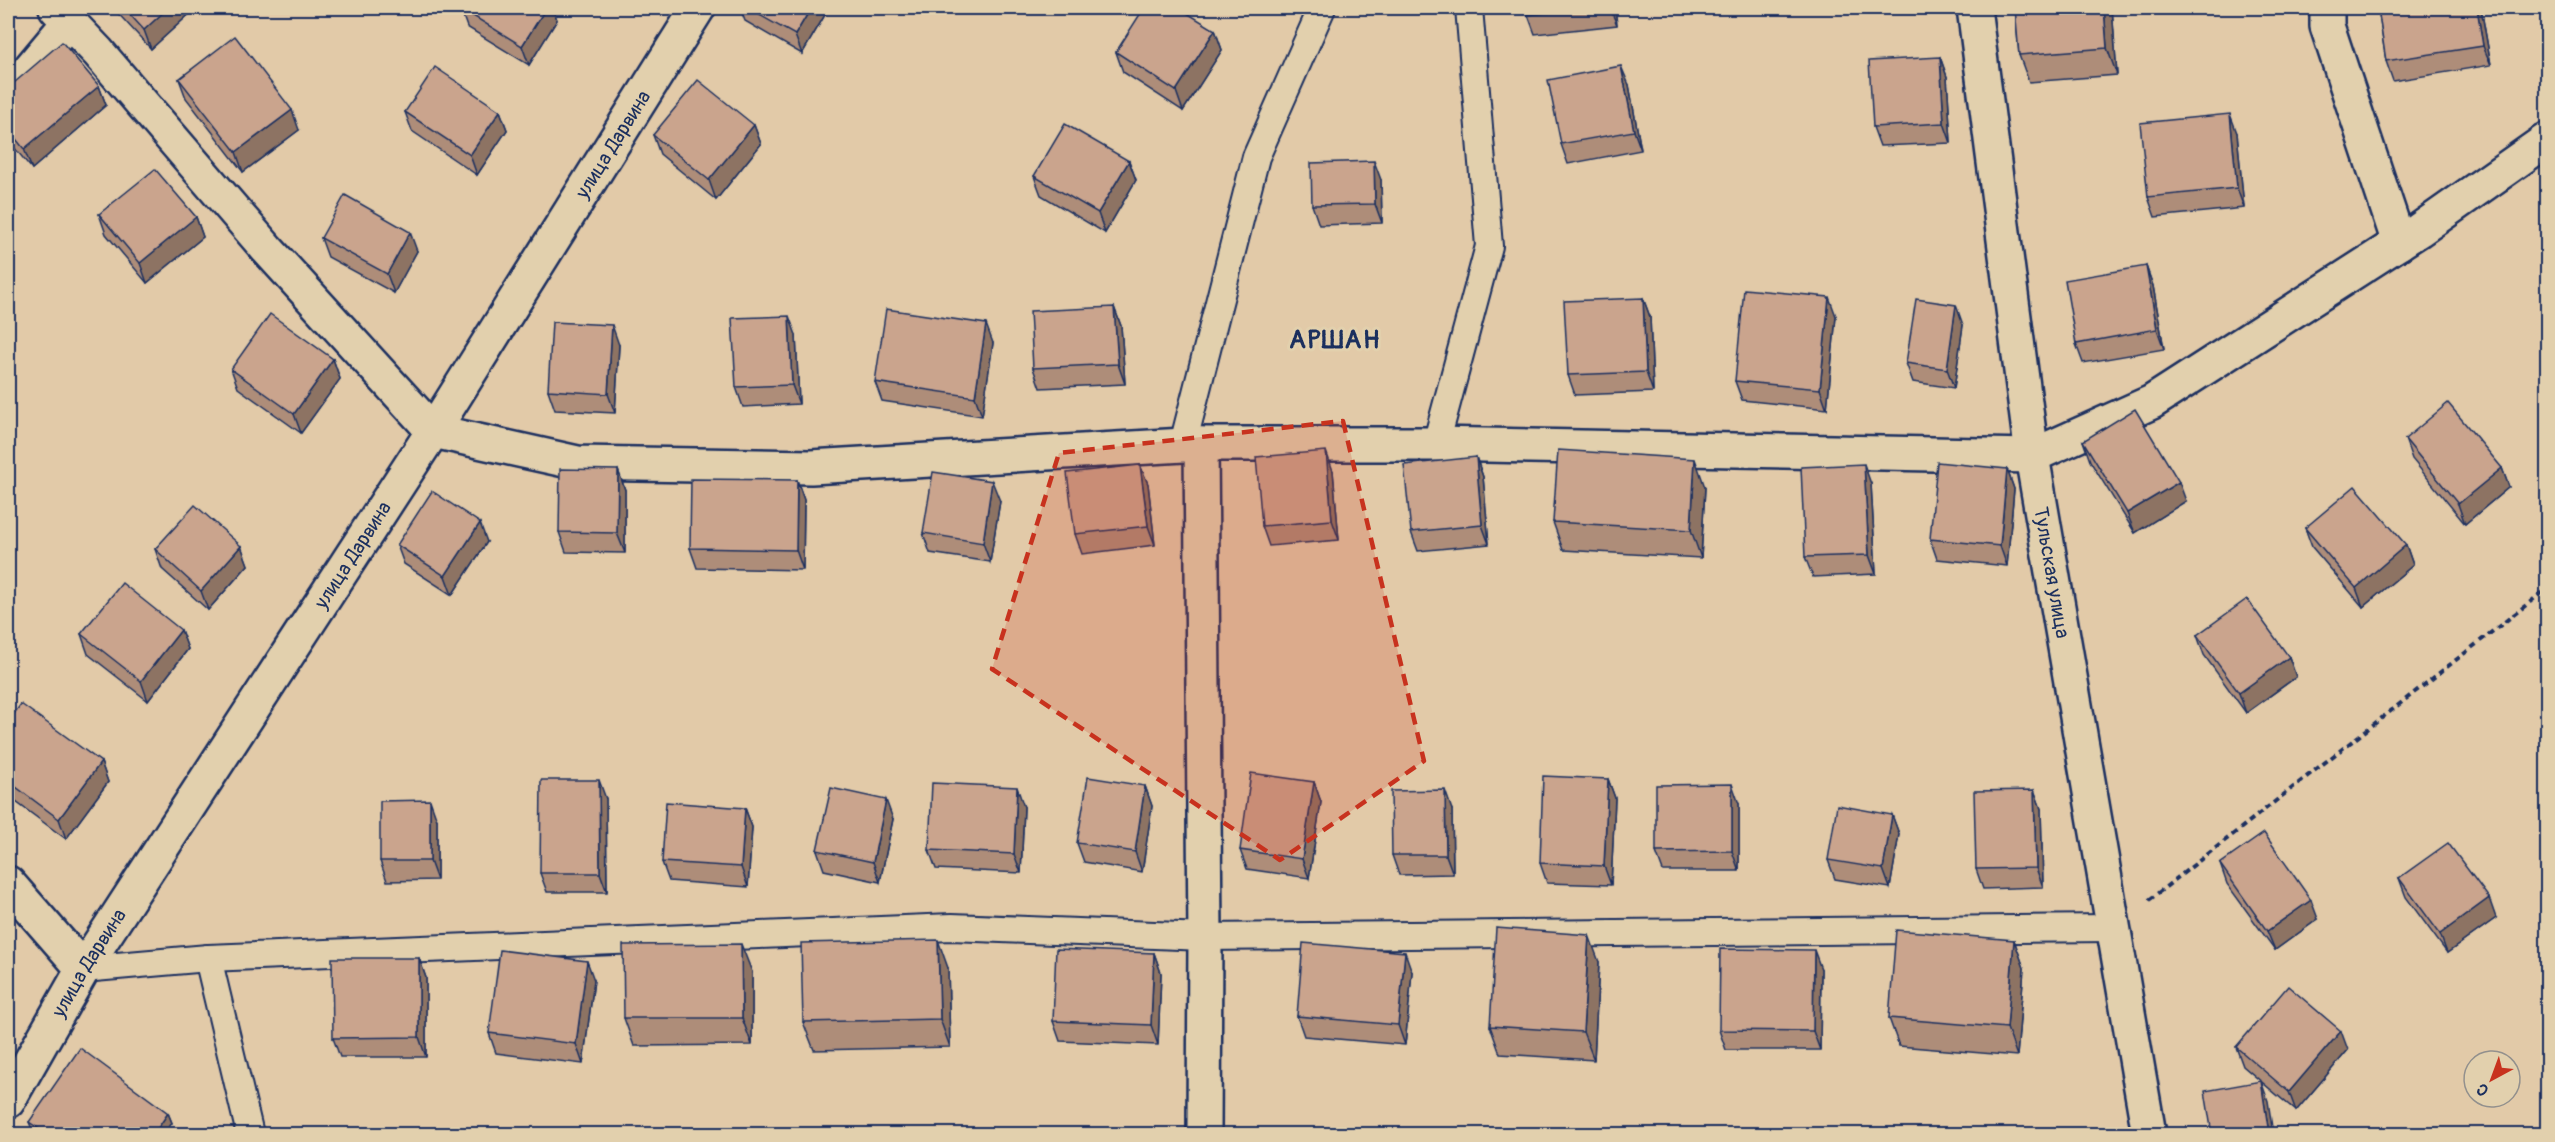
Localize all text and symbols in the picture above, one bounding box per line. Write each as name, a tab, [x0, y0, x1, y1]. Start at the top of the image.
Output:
street label: улица Дарвина	[569, 86, 656, 204]
district label: АРШАН	[1289, 324, 1381, 356]
street label: улица Дарвина	[308, 496, 397, 614]
street label: Тульская улица	[2029, 505, 2076, 640]
street label: улица Дарвина	[45, 904, 131, 1022]
north arrow	[2462, 1049, 2522, 1109]
text: С	[2472, 1079, 2493, 1100]

